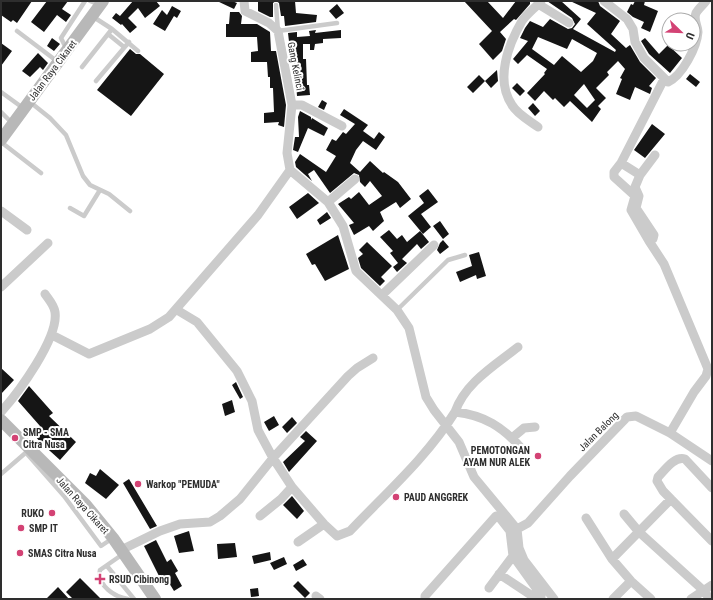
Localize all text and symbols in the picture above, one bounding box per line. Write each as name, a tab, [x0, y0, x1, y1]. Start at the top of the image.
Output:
north arrow	[661, 12, 701, 52]
text: U	[683, 30, 697, 41]
street label: Jalan Raya Cikaret	[26, 38, 79, 103]
street label: Gang Kelinci	[285, 41, 306, 91]
street label: Jalan Balong	[576, 409, 620, 453]
place label: SMP - SMA Citra Nusa	[23, 427, 69, 450]
marker: SMP - SMA Citra Nusa	[10, 433, 20, 443]
place label: PEMOTONGAN AYAM NUR ALEK	[463, 445, 530, 468]
marker: PEMOTONGAN AYAM NUR ALEK	[533, 451, 543, 461]
street label: Jalan Raya Cikaret	[54, 475, 111, 536]
marker: Warkop "PEMUDA"	[133, 479, 143, 489]
place label: Warkop "PEMUDA"	[146, 479, 220, 490]
marker: PAUD ANGGREK	[391, 492, 401, 502]
place label: PAUD ANGGREK	[404, 492, 469, 503]
place label: RUKO	[21, 508, 44, 519]
marker: RUKO	[47, 508, 57, 518]
marker: SMP IT	[16, 523, 26, 533]
place label: SMP IT	[29, 523, 59, 534]
marker: SMAS Citra Nusa	[15, 548, 25, 558]
place label: SMAS Citra Nusa	[28, 548, 97, 559]
marker: RSUD Cibinong	[94, 573, 106, 585]
place label: RSUD Cibinong	[109, 574, 169, 585]

